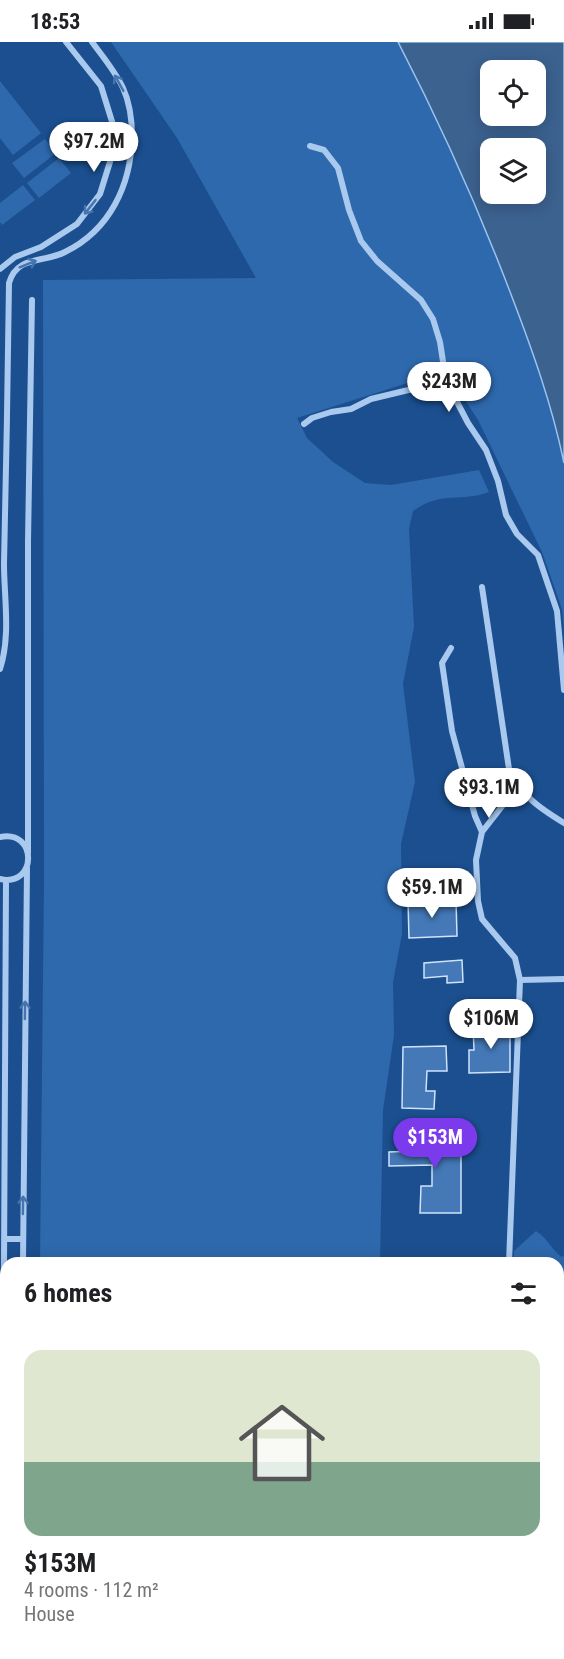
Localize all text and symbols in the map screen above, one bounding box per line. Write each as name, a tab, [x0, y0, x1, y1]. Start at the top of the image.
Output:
text: 18:53	[30, 9, 81, 34]
map controls	[480, 60, 546, 204]
button: locate	[480, 60, 546, 126]
one-way arrow	[113, 75, 125, 92]
pin: $97.2M	[45, 122, 143, 173]
text: $97.2M	[63, 129, 125, 153]
button: layers	[480, 138, 546, 204]
one-way arrow	[84, 199, 97, 215]
one-way arrow	[18, 258, 37, 269]
pin: $243M	[407, 362, 491, 413]
text: $243M	[421, 369, 477, 393]
pin: $93.1M	[440, 768, 538, 819]
text: $93.1M	[458, 775, 520, 799]
pin: $59.1M	[383, 868, 481, 919]
text: $59.1M	[401, 875, 463, 899]
pin: $106M	[449, 999, 533, 1050]
one-way arrow	[20, 1000, 31, 1020]
text: $106M	[463, 1006, 519, 1030]
pin: $153M	[393, 1118, 477, 1169]
text: $153M	[407, 1125, 463, 1149]
one-way arrow	[18, 1195, 29, 1215]
icon: filters	[507, 1277, 540, 1310]
text: 6 homes	[24, 1278, 112, 1308]
icon: home	[228, 1389, 336, 1497]
text: $153M	[24, 1548, 96, 1578]
text: 4 rooms · 112 m²	[24, 1578, 159, 1602]
text: House	[24, 1602, 75, 1626]

